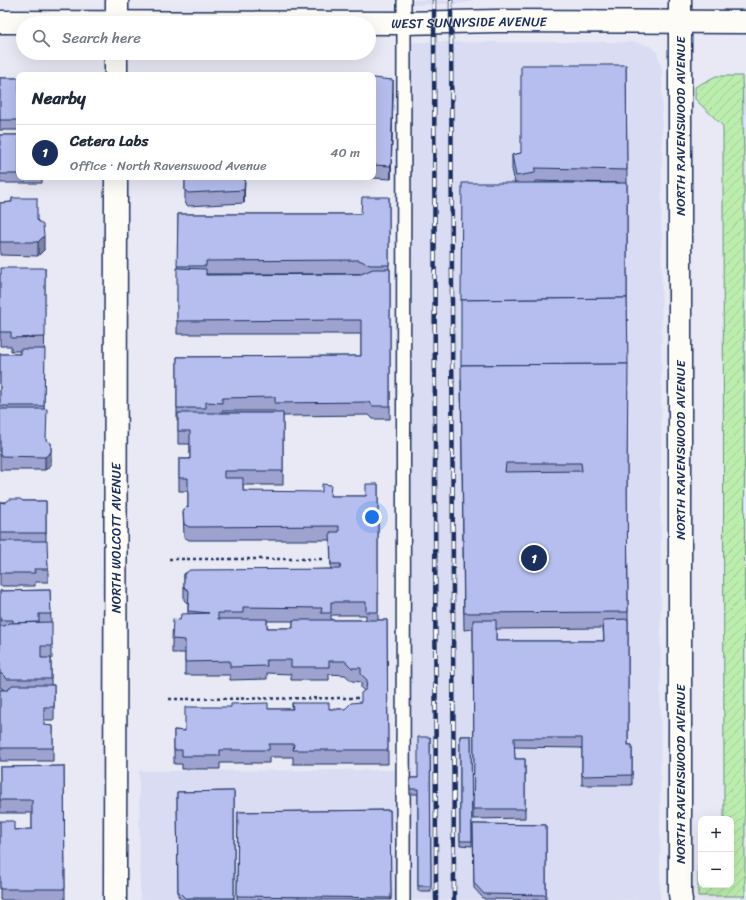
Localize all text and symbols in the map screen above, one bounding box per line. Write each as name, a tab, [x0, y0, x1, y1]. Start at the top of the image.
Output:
street label: WEST SUNNYSIDE AVENUE	[391, 9, 548, 35]
search box	[16, 16, 376, 60]
text: Search here	[62, 25, 141, 51]
icon: search	[30, 27, 52, 49]
street label: NORTH RAVENSWOOD AVENUE	[669, 36, 692, 216]
text: Nearby	[32, 83, 86, 113]
text: Cetera Labs	[70, 128, 148, 154]
text: 1	[42, 141, 48, 164]
text: 40 m	[330, 141, 360, 164]
text: Office · North Ravenswood Avenue	[70, 154, 267, 177]
street label: NORTH RAVENSWOOD AVENUE	[669, 360, 692, 540]
street label: NORTH WOLCOTT AVENUE	[104, 462, 127, 613]
your location	[362, 507, 382, 527]
pin: 1	[521, 543, 547, 573]
street label: NORTH RAVENSWOOD AVENUE	[669, 684, 692, 864]
map controls	[698, 816, 734, 888]
button: +	[698, 816, 734, 852]
button: −	[698, 852, 734, 888]

